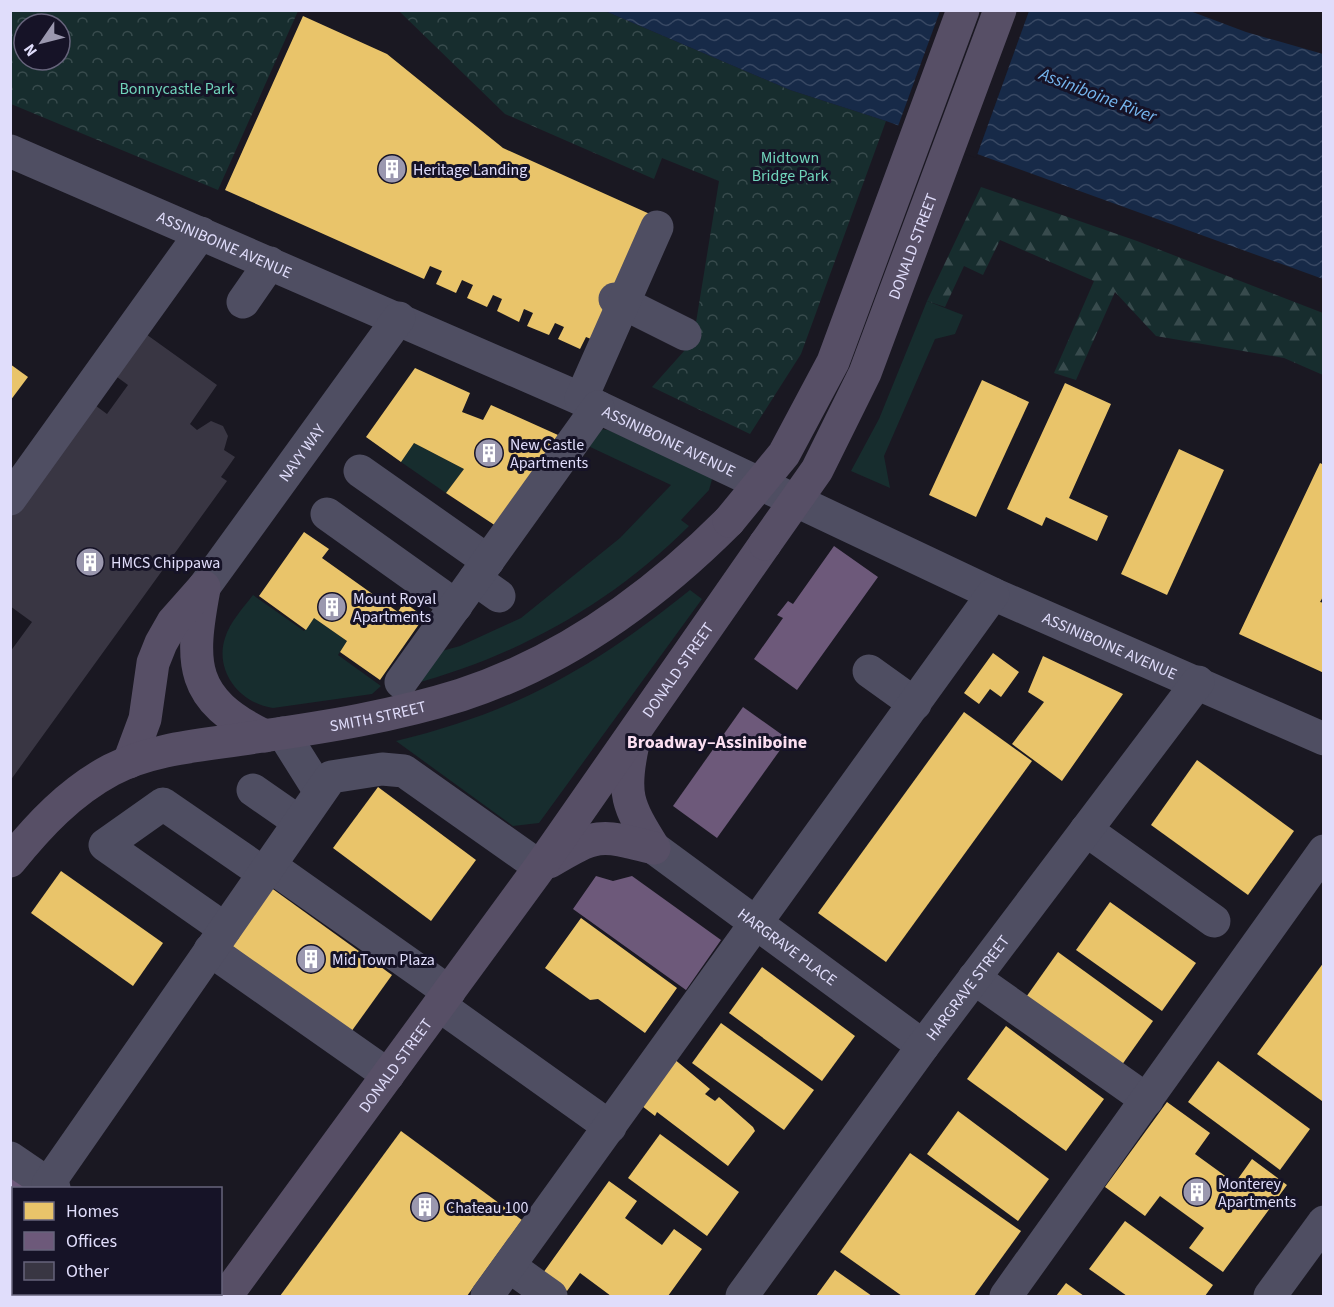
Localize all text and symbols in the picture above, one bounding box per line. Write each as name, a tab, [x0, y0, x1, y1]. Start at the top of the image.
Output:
north arrow	[12, 12, 72, 72]
text: N	[18, 39, 43, 61]
water label: Assiniboine River	[1035, 61, 1161, 130]
park label: Bonnycastle Park	[119, 78, 235, 100]
park label: Midtown Bridge Park	[752, 147, 828, 187]
building icon: Heritage Landing	[376, 153, 408, 185]
place label: Heritage Landing	[413, 159, 527, 181]
street label: DONALD STREET	[883, 190, 943, 303]
street label: ASSINIBOINE AVENUE	[153, 206, 295, 284]
street label: ASSINIBOINE AVENUE	[598, 401, 739, 483]
street label: NAVY WAY	[274, 419, 331, 487]
place label: New Castle Apartments	[510, 434, 589, 474]
building icon: New Castle Apartments	[473, 437, 505, 469]
building icon: HMCS Chippawa	[74, 546, 106, 578]
place label: HMCS Chippawa	[111, 552, 220, 574]
place label: Mount Royal Apartments	[353, 588, 436, 628]
building icon: Mount Royal Apartments	[316, 591, 348, 623]
street label: ASSINIBOINE AVENUE	[1039, 607, 1180, 685]
street label: DONALD STREET	[637, 618, 719, 722]
street label: SMITH STREET	[328, 695, 429, 737]
district label: Broadway–Assiniboine	[627, 730, 807, 755]
street label: HARGRAVE PLACE	[733, 903, 841, 991]
street label: HARGRAVE STREET	[921, 930, 1015, 1045]
building icon: Mid Town Plaza	[295, 943, 327, 975]
place label: Mid Town Plaza	[332, 949, 435, 971]
street label: DONALD STREET	[354, 1014, 438, 1117]
place label: Monterey Apartments	[1218, 1173, 1297, 1213]
building icon: Monterey Apartments	[1181, 1176, 1213, 1208]
legend	[12, 1187, 222, 1295]
building icon: Chateau 100	[409, 1191, 441, 1223]
place label: Chateau 100	[446, 1197, 528, 1219]
text: Homes	[66, 1199, 119, 1224]
text: Offices	[66, 1229, 117, 1254]
text: Other	[66, 1259, 110, 1284]

